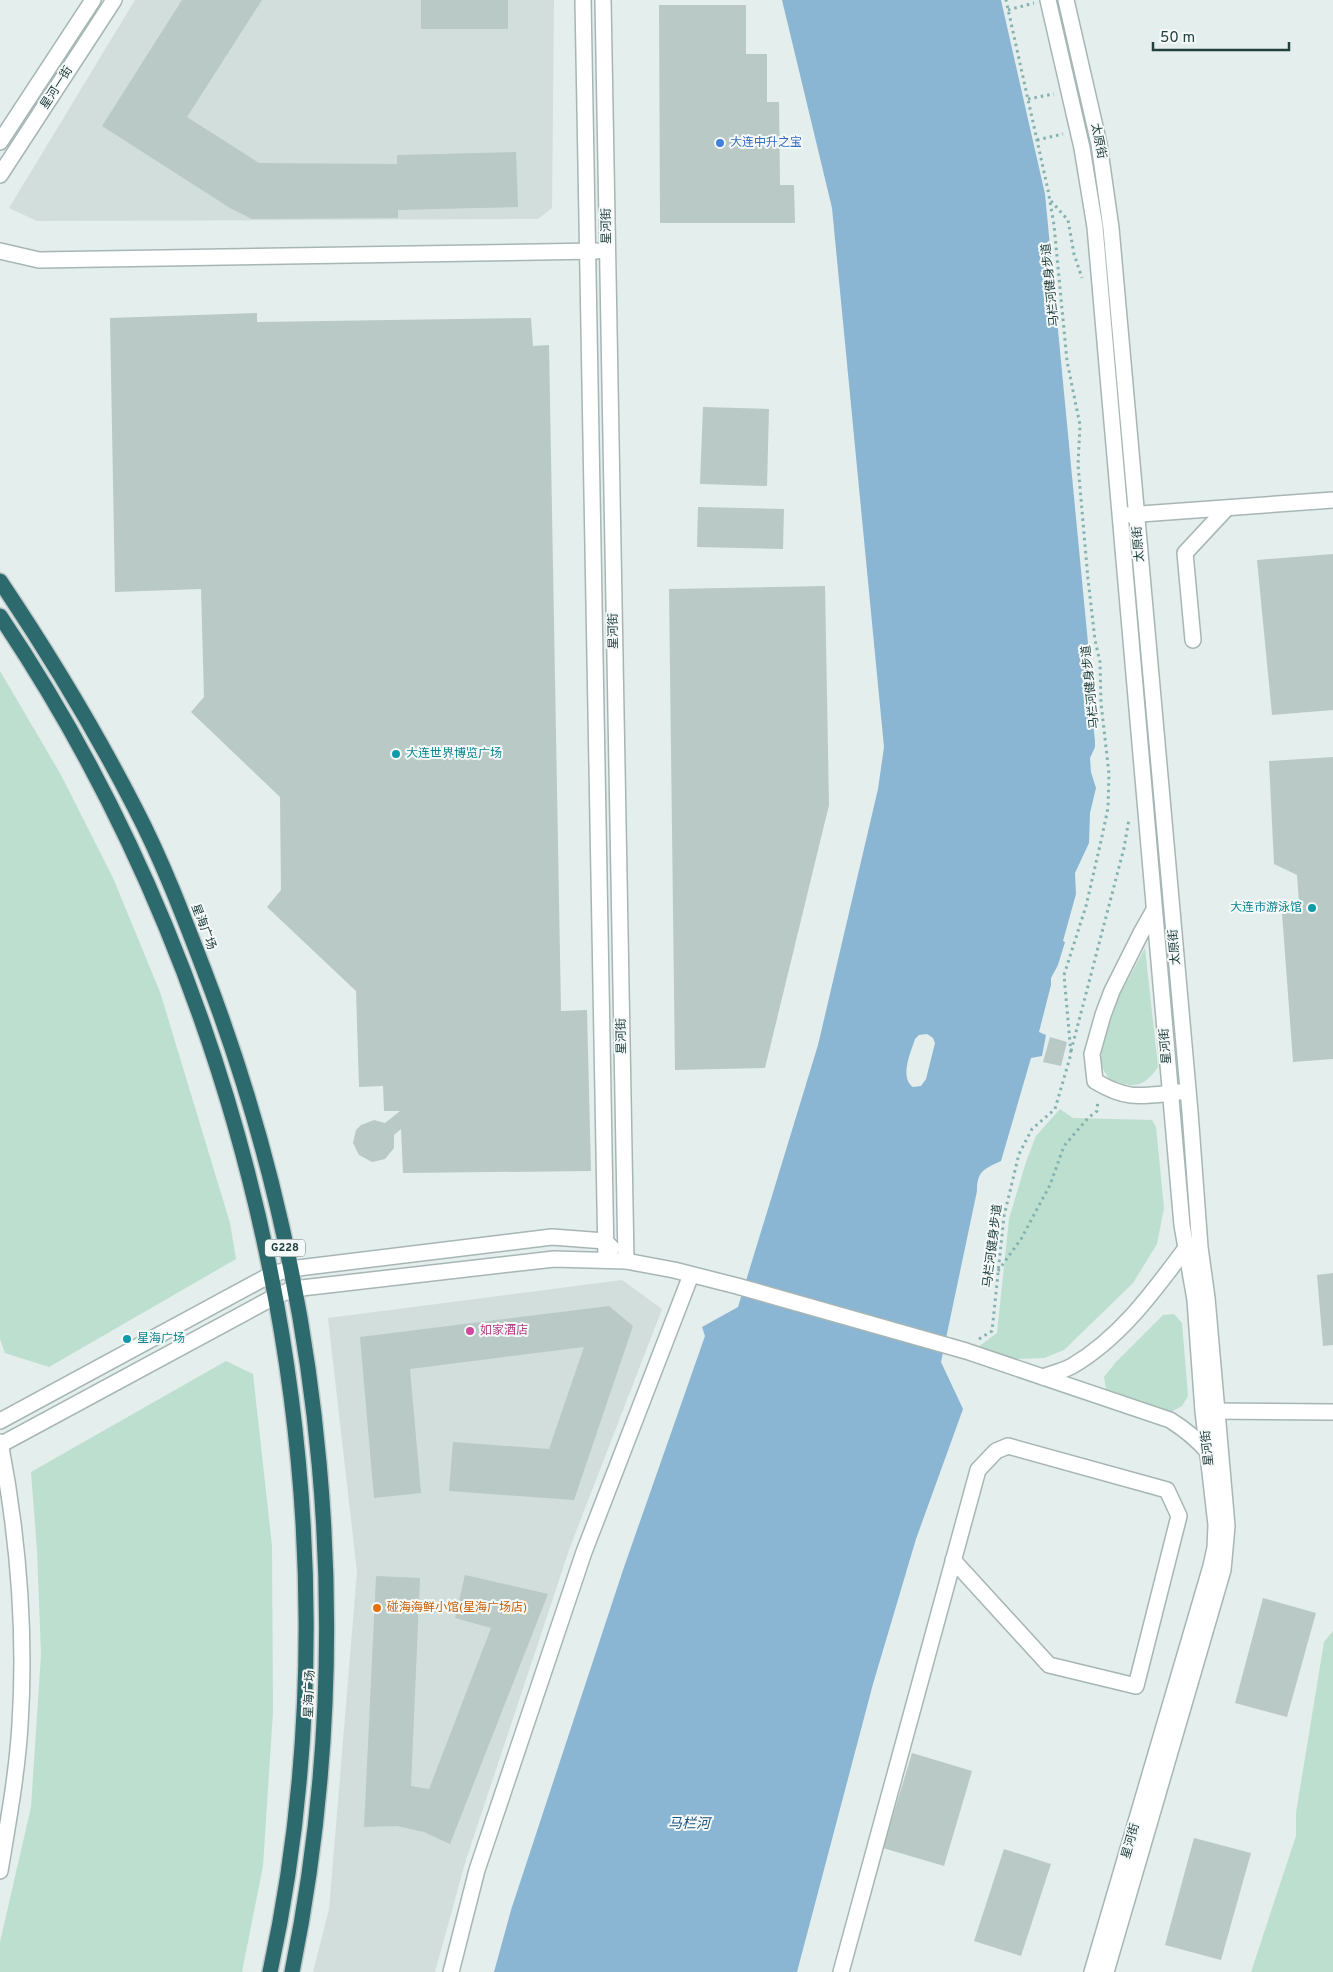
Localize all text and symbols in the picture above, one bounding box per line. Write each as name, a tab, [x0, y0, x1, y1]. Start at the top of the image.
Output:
scale bar	[1153, 20, 1289, 52]
text: 50 m	[1160, 29, 1195, 48]
street label: 星河一街	[37, 64, 77, 112]
street label: 太原街	[1087, 122, 1109, 160]
place label: 大连中升之宝	[730, 135, 802, 151]
marker: 大连中升之宝	[714, 137, 726, 149]
street label: 星河街	[599, 208, 615, 244]
street label: 马栏河健身步道	[1039, 242, 1063, 328]
street label: 太原街	[1129, 525, 1149, 563]
street label: 星河街	[606, 613, 622, 649]
street label: 马栏河健身步道	[1079, 644, 1103, 730]
place label: 大连世界博览广场	[406, 746, 502, 762]
marker: 大连世界博览广场	[390, 748, 402, 760]
place label: 大连市游泳馆	[1230, 900, 1302, 916]
street label: 星海广场	[187, 902, 219, 952]
marker: 大连市游泳馆	[1306, 902, 1318, 914]
street label: 太原街	[1165, 928, 1185, 966]
street label: 星河街	[614, 1018, 630, 1054]
street label: 星河街	[1156, 1027, 1176, 1065]
street label: 马栏河健身步道	[980, 1203, 1006, 1289]
road number: G228	[265, 1240, 305, 1256]
place label: 如家酒店	[480, 1323, 528, 1339]
marker: 如家酒店	[464, 1325, 476, 1337]
place label: 星海广场	[137, 1331, 185, 1347]
marker: 星海广场	[121, 1333, 133, 1345]
street label: 星河街	[1198, 1429, 1218, 1467]
place label: 碰海·海鲜小馆(星海广场店)	[387, 1600, 527, 1616]
marker: 碰海·海鲜小馆(星海广场店)	[371, 1602, 383, 1614]
street label: 星海广场	[301, 1670, 319, 1718]
water label: 马栏河	[668, 1816, 713, 1833]
street label: 星河街	[1118, 1821, 1144, 1861]

